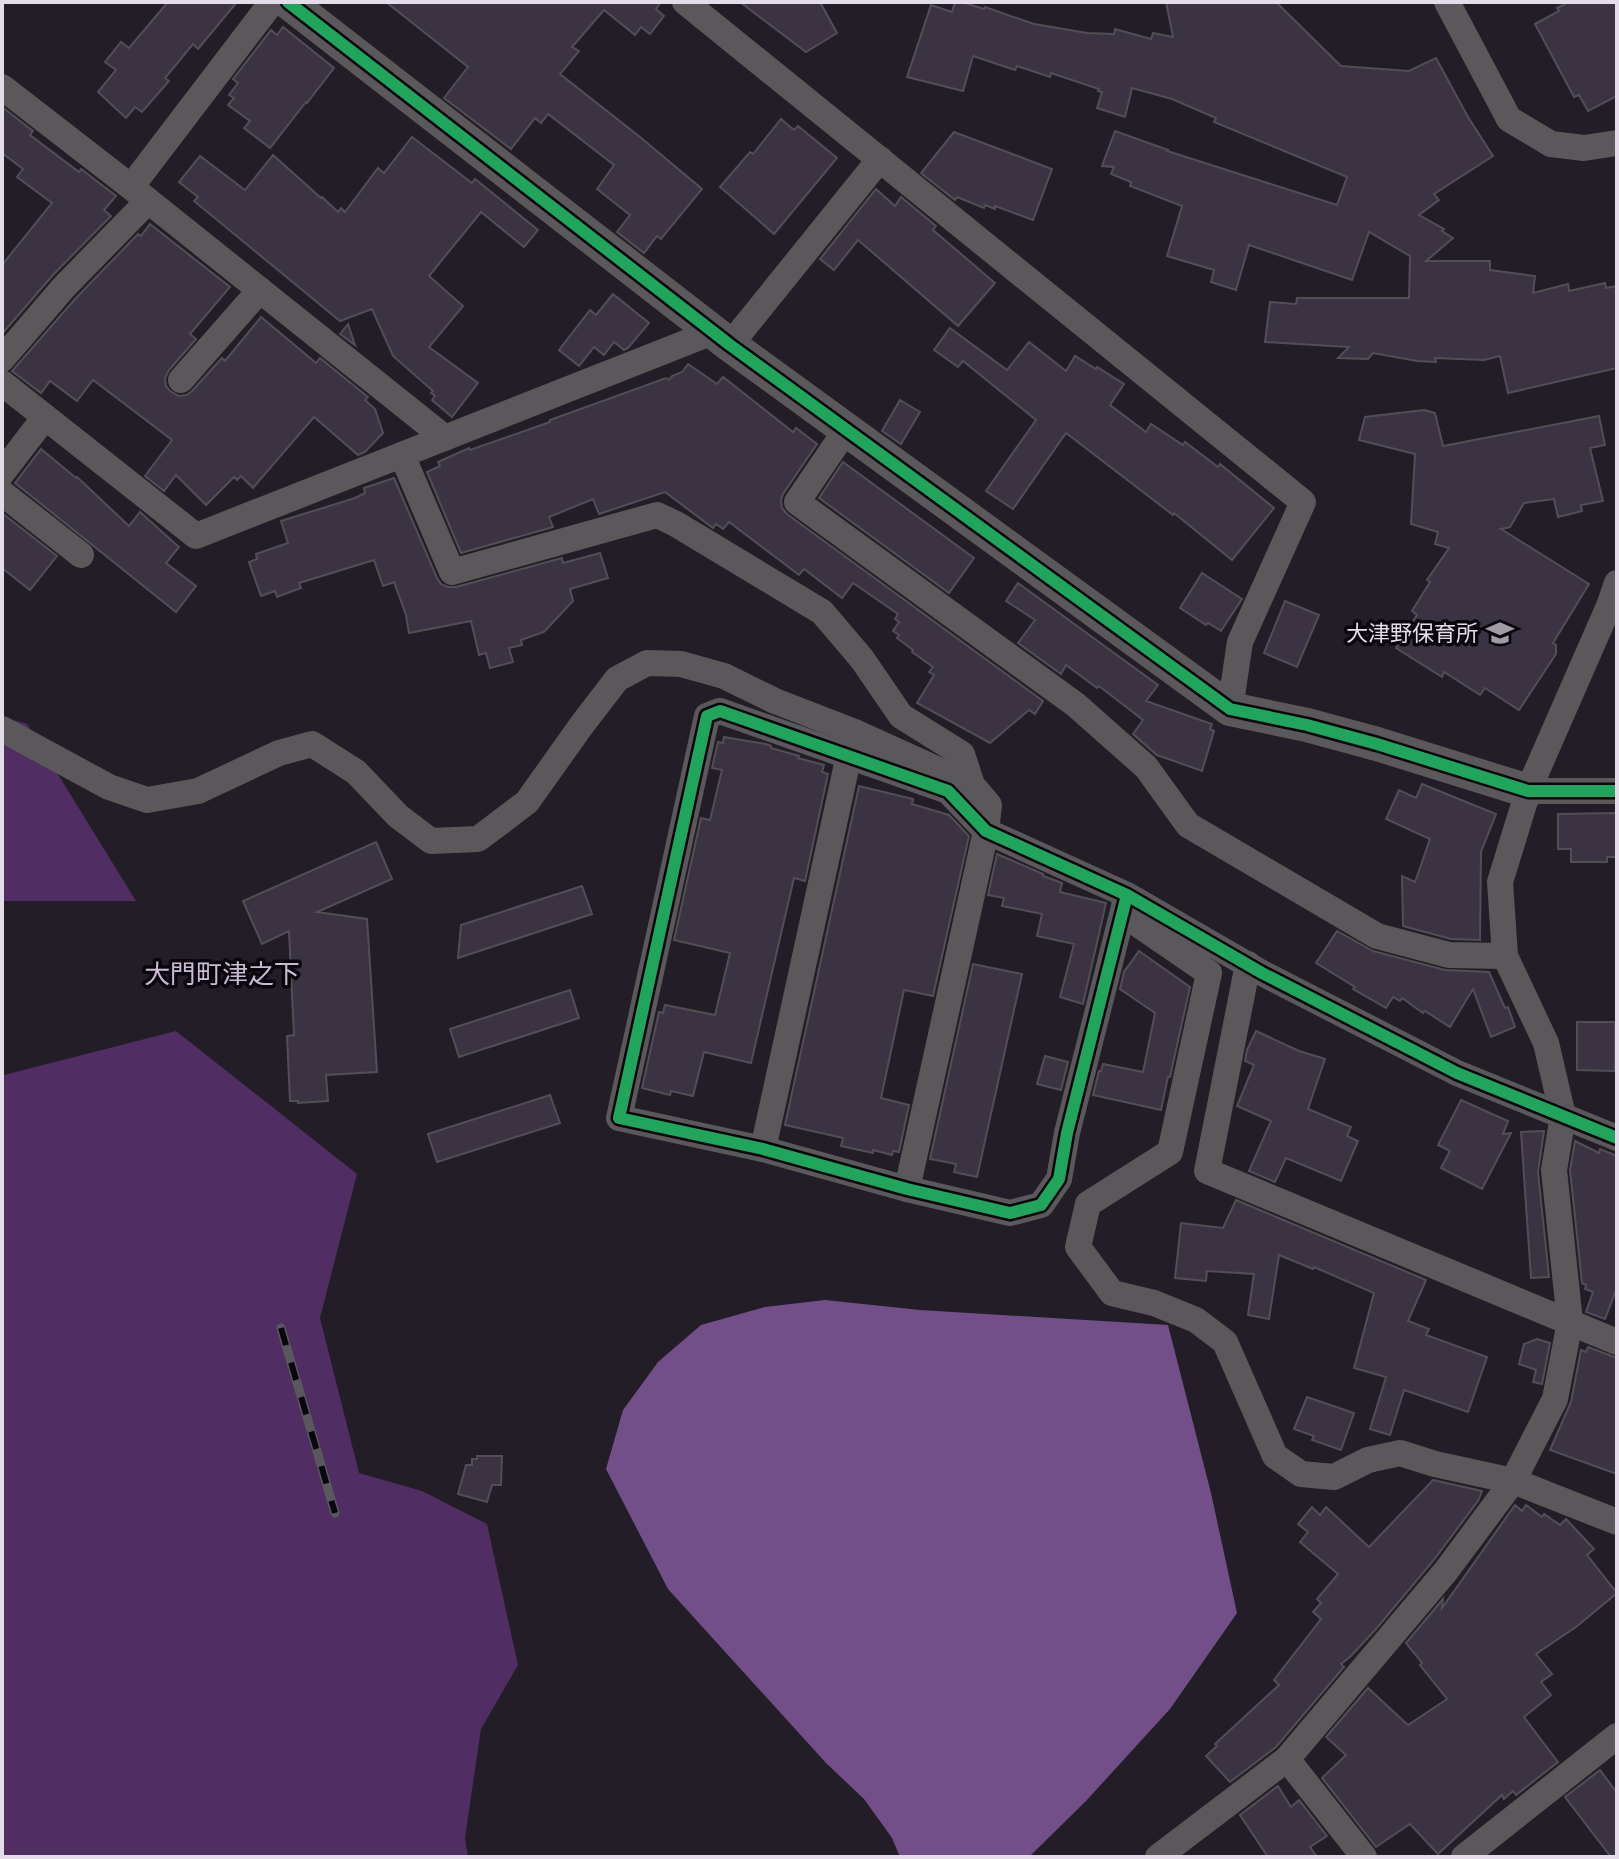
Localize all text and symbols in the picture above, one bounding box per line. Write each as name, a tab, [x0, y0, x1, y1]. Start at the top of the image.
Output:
school or university icon: 大津野保育所	[1485, 618, 1515, 648]
place label: 大津野保育所	[1346, 620, 1478, 647]
district label: 大門町津之下	[144, 959, 300, 990]

